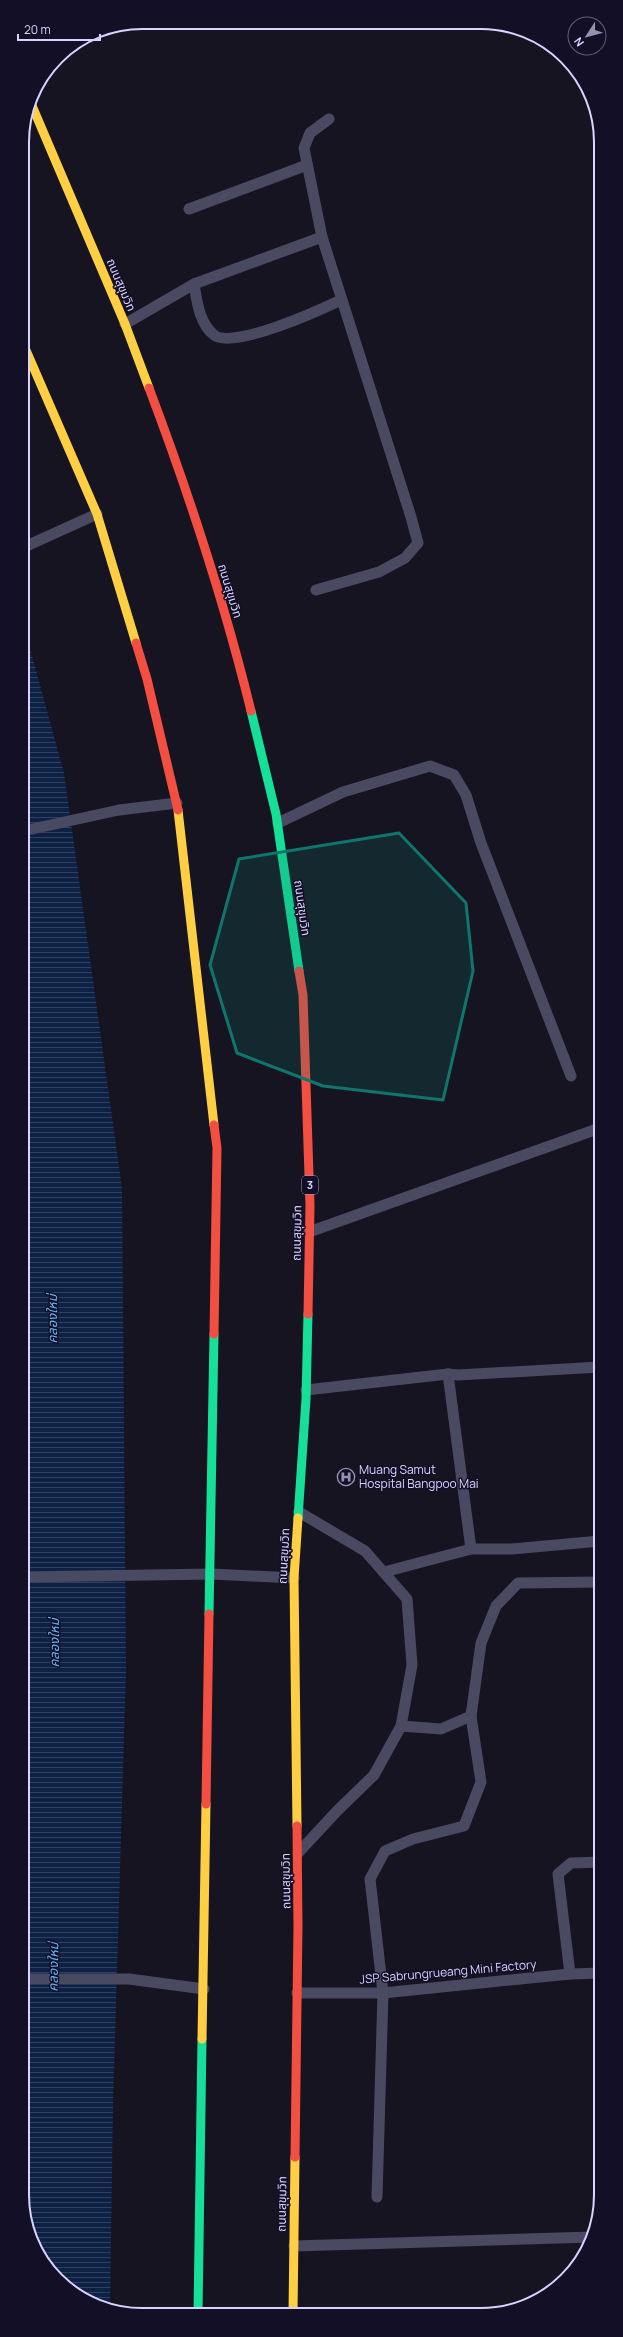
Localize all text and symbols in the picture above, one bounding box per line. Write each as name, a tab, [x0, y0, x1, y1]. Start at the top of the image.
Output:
scale bar	[18, 16, 100, 42]
north arrow	[567, 16, 607, 56]
text: 20 m	[24, 21, 51, 38]
text: N	[570, 34, 587, 50]
street label: ถนนสุขุมวิท	[103, 256, 140, 314]
street label: ถนนสุขุมวิท	[214, 562, 247, 620]
street label: ถนนสุขุมวิท	[290, 879, 315, 937]
road number: 3	[302, 1176, 318, 1194]
street label: ถนนสุขุมวิท	[288, 1205, 305, 1261]
water label: คลองใหม่	[43, 1292, 61, 1344]
place label: Muang Samut Hospital Bangpoo Mai	[359, 1461, 479, 1492]
hospital icon: Muang Samut Hospital Bangpoo Mai	[336, 1467, 356, 1487]
street label: ถนนสุขุมวิท	[274, 1528, 293, 1584]
water label: คลองใหม่	[45, 1616, 63, 1668]
street label: ถนนสุขุมวิท	[277, 1853, 294, 1909]
water label: คลองใหม่	[44, 1940, 62, 1992]
street label: JSP Sabrungrueang Mini Factory	[359, 1955, 538, 1988]
street label: ถนนสุขุมวิท	[273, 2176, 290, 2232]

